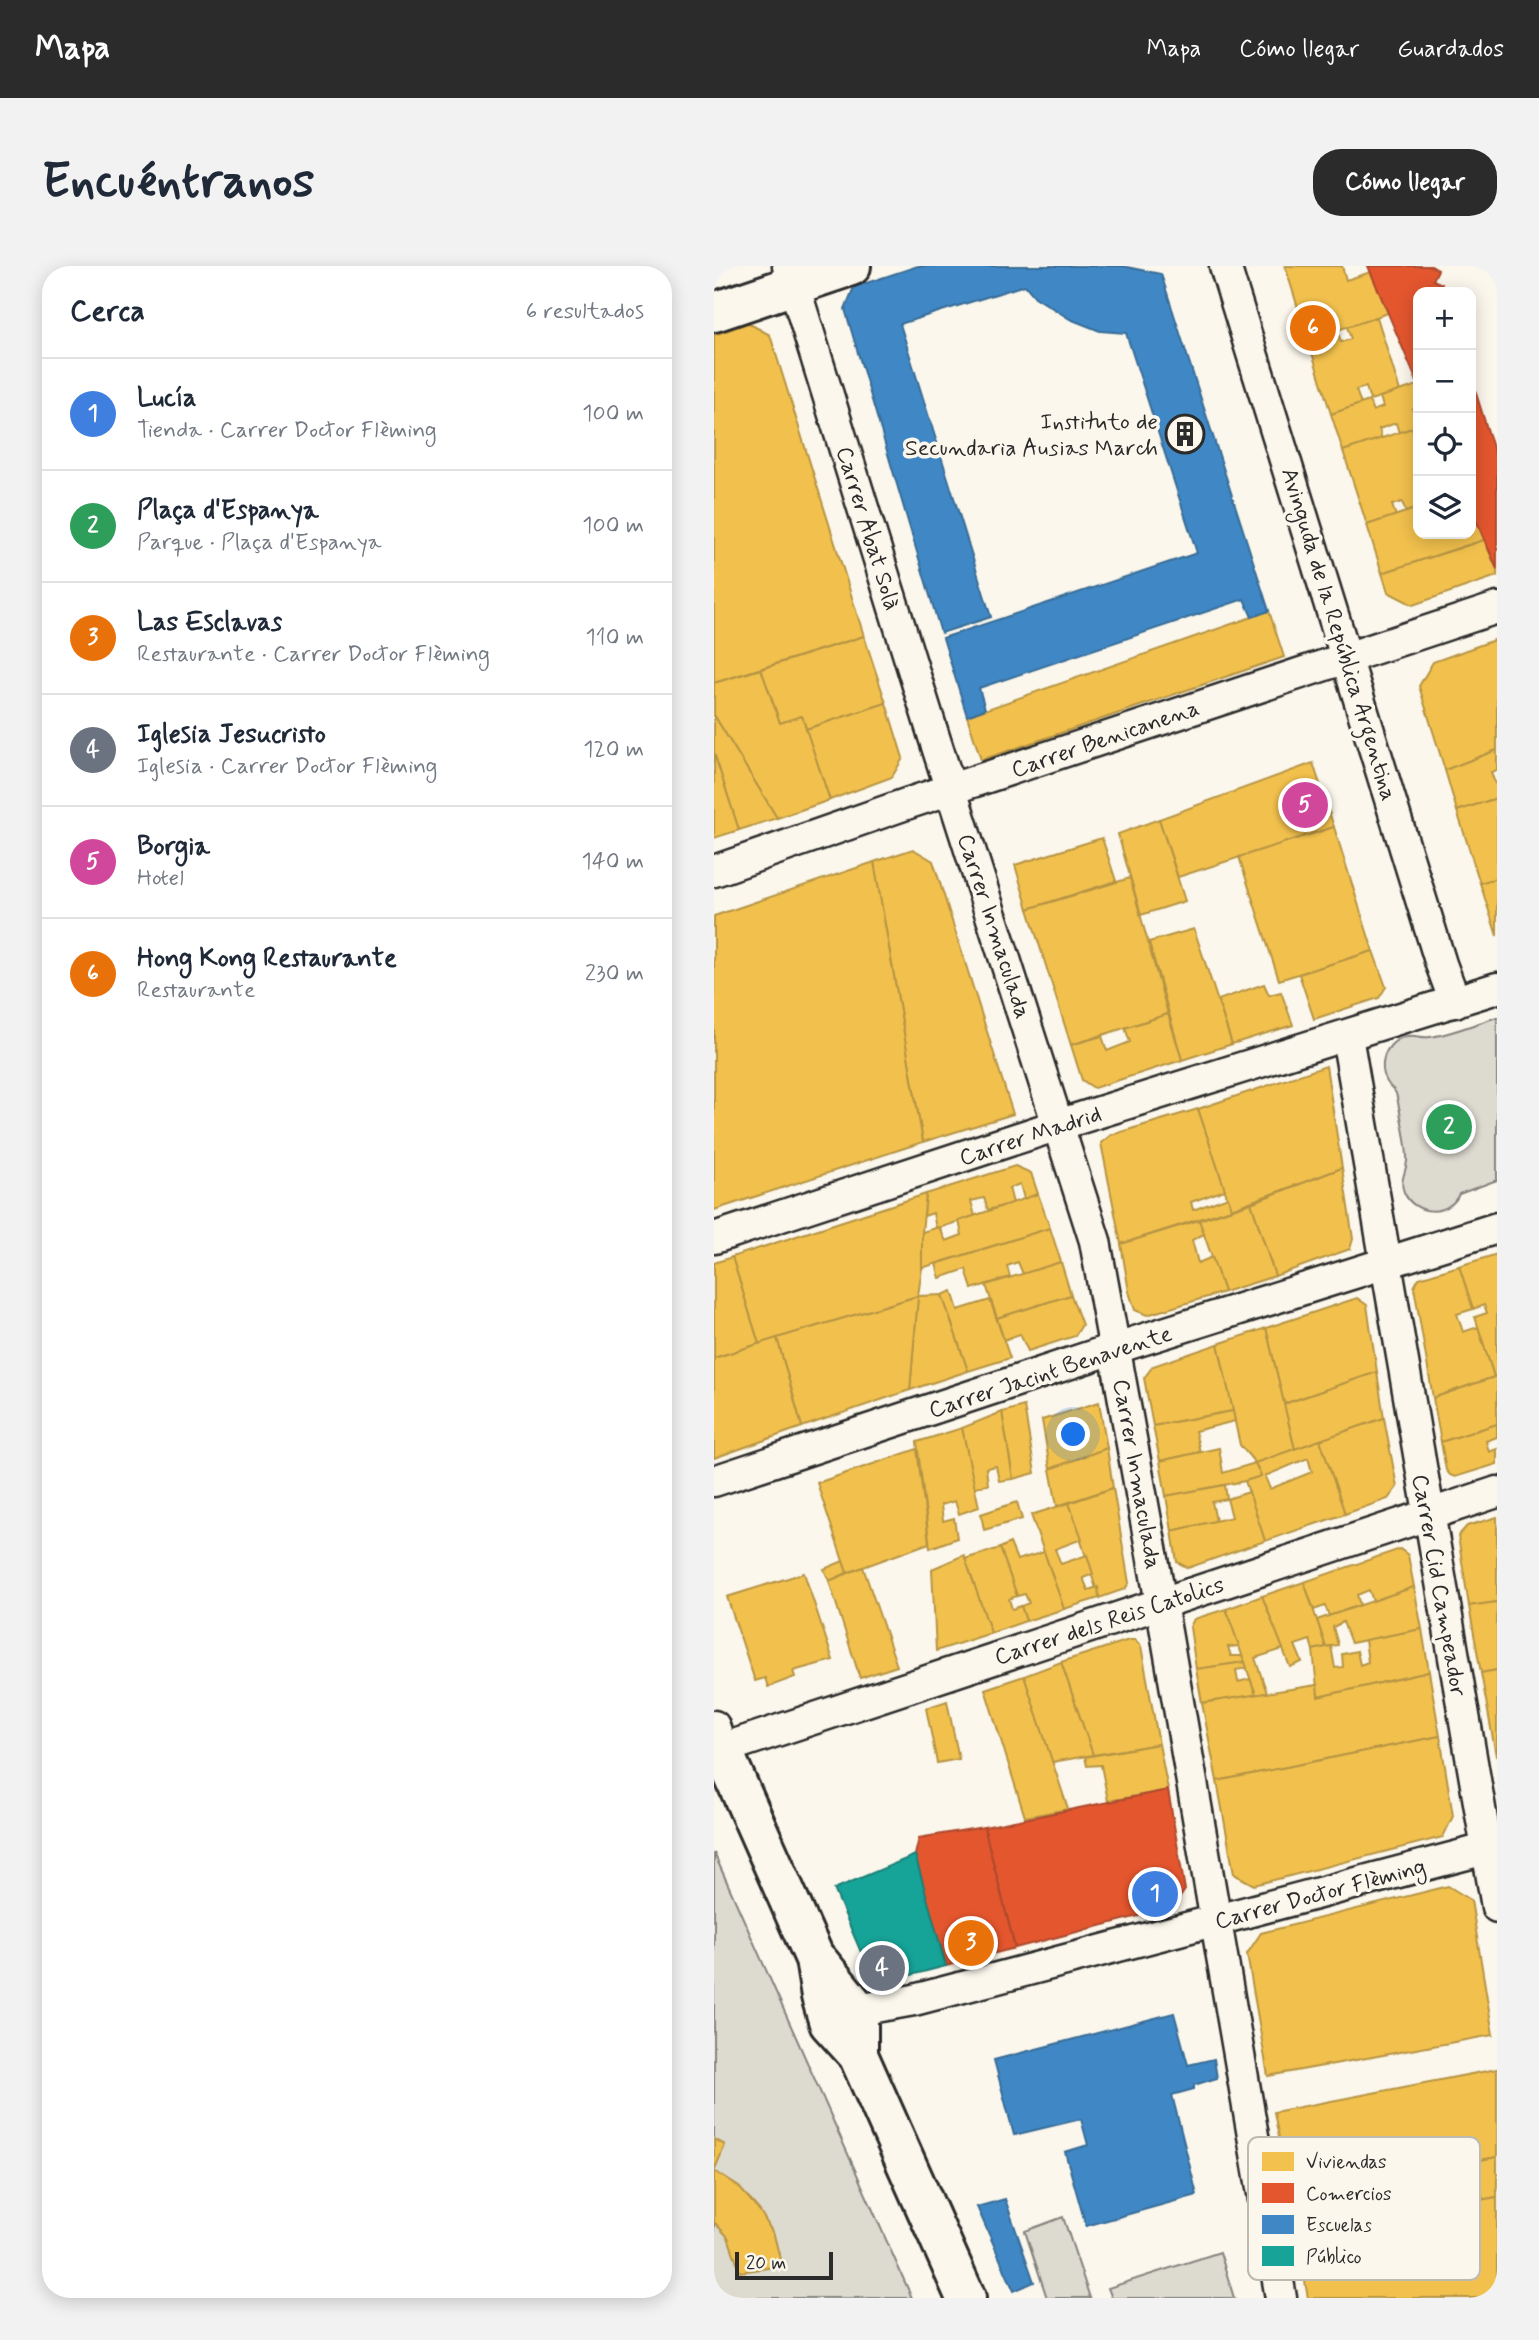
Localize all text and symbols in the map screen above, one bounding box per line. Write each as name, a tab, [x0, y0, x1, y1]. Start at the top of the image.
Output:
text: Mapa	[35, 27, 110, 71]
text: Mapa	[1146, 34, 1201, 65]
text: Cómo llegar	[1239, 34, 1359, 65]
text: Guardados	[1397, 34, 1504, 65]
button: Cómo llegar	[1313, 149, 1497, 216]
text: Encuéntranos	[42, 150, 314, 215]
map controls	[1413, 287, 1476, 539]
button: +	[1413, 287, 1476, 350]
text: Cerca	[70, 292, 145, 331]
text: 6 resultados	[526, 297, 644, 327]
pin: 6	[1290, 302, 1336, 354]
button: −	[1413, 350, 1476, 413]
text: Lucía	[137, 382, 196, 416]
text: 1	[88, 399, 98, 429]
text: 100 m	[582, 399, 644, 429]
place label: Instituto de Secundaria Ausias March	[905, 408, 1158, 464]
building icon: Instituto de Secundaria Ausias March	[1164, 413, 1206, 455]
button: locate	[1413, 413, 1476, 476]
text: Tienda · Carrer Doctor Flèming	[137, 416, 437, 446]
street label: Carrer Abat Solà	[828, 443, 906, 614]
street label: Avinguda de la República Argentina	[1271, 464, 1403, 805]
button: layers	[1413, 476, 1476, 539]
text: Plaça d'Espanya	[137, 494, 319, 528]
text: 2	[87, 511, 99, 541]
text: 100 m	[582, 511, 644, 541]
text: Parque · Plaça d'Espanya	[137, 528, 382, 558]
text: Las Esclavas	[137, 606, 282, 640]
text: 3	[88, 623, 98, 653]
text: 110 m	[585, 623, 644, 653]
text: Restaurante · Carrer Doctor Flèming	[137, 640, 490, 670]
street label: Carrer Benicanena	[1008, 694, 1204, 786]
text: Iglesia Jesucristo	[137, 718, 326, 752]
text: 4	[86, 735, 100, 765]
text: 120 m	[583, 735, 644, 765]
text: Iglesia · Carrer Doctor Flèming	[137, 752, 437, 782]
pin: 5	[1282, 779, 1328, 831]
text: Borgia	[137, 830, 210, 864]
street label: Carrer Inmaculada	[949, 830, 1037, 1023]
text: 5	[86, 847, 100, 877]
text: 140 m	[581, 847, 644, 877]
text: Hotel	[137, 864, 184, 894]
text: Hong Kong Restaurante	[137, 942, 397, 976]
text: 6	[87, 959, 99, 989]
text: 230 m	[585, 959, 644, 989]
text: Restaurante	[137, 976, 255, 1006]
street label: Carrer Madrid	[956, 1100, 1105, 1174]
pin: 2	[1426, 1101, 1472, 1153]
street label: Carrer Jacint Benavente	[925, 1319, 1176, 1426]
street label: Carrer Inmaculada	[1105, 1377, 1168, 1572]
your location	[1056, 1417, 1090, 1451]
street label: Carrer Cid Campeador	[1404, 1472, 1472, 1699]
street label: Carrer dels Reis Catolics	[991, 1571, 1228, 1673]
street label: Carrer Doctor Flèming	[1212, 1852, 1430, 1939]
pin: 1	[1132, 1868, 1178, 1920]
pin: 3	[948, 1917, 994, 1969]
pin: 4	[859, 1942, 905, 1994]
legend	[1248, 2137, 1480, 2280]
text: Viviendas	[1306, 2150, 1386, 2175]
text: Comercios	[1306, 2182, 1392, 2207]
text: Escuelas	[1306, 2213, 1373, 2238]
text: Público	[1306, 2245, 1362, 2270]
scale bar	[735, 2249, 833, 2281]
text: 20 m	[746, 2251, 786, 2276]

